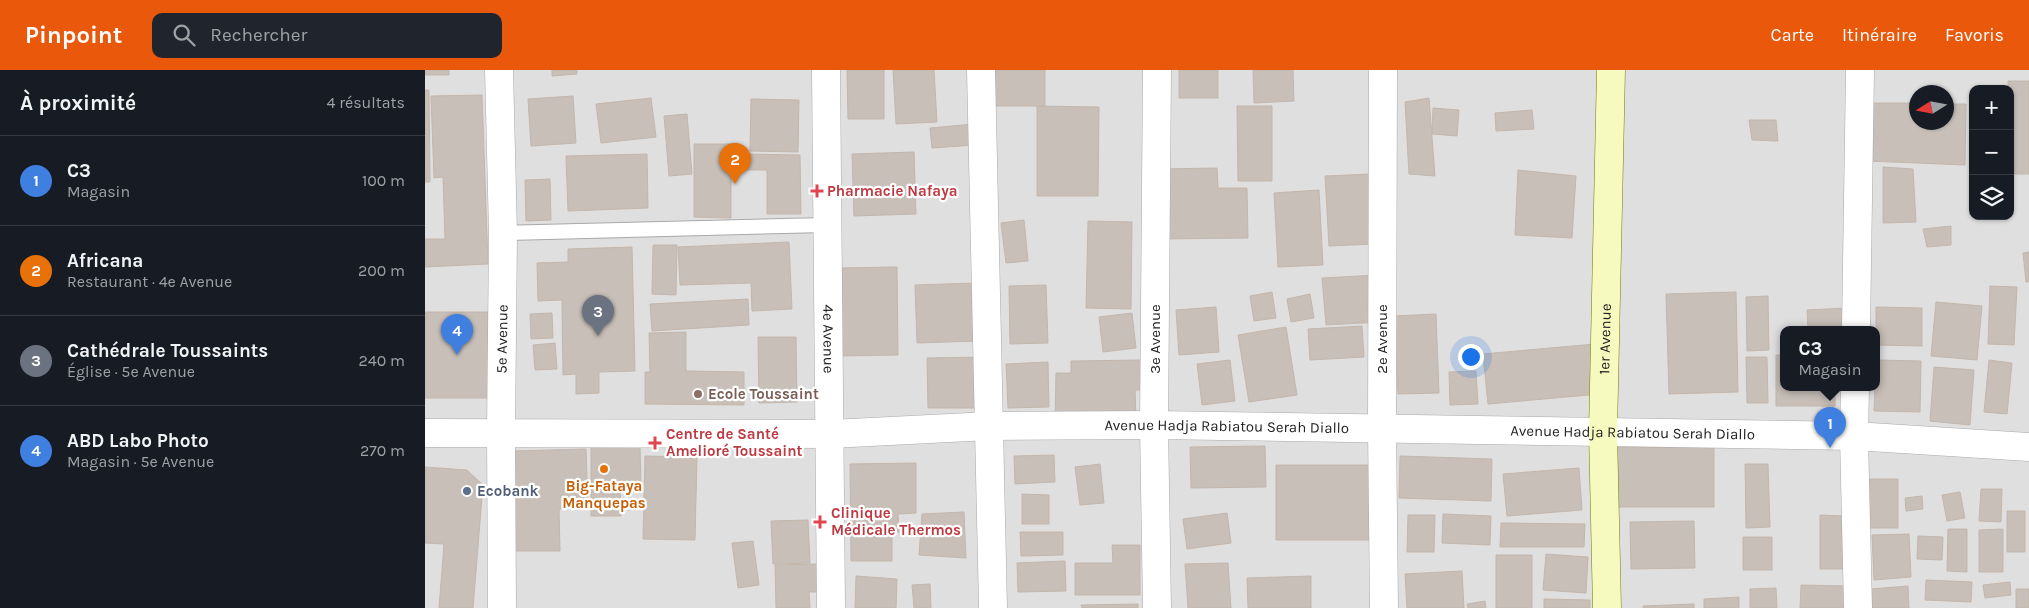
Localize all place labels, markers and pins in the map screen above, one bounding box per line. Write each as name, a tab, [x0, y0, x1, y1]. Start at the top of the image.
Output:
pin: 2	[719, 143, 751, 184]
place label: Pharmacie Nafaya	[827, 182, 957, 200]
marker: Pharmacie Nafaya	[811, 185, 823, 197]
pin: 3	[582, 295, 614, 336]
pin: 4	[441, 314, 473, 355]
place label: Ecole Toussaint	[708, 385, 819, 403]
marker: Ecole Toussaint	[692, 388, 704, 400]
pin: 1	[1814, 407, 1846, 448]
place label: Centre de Santé Amelioré Toussaint	[666, 425, 803, 460]
marker: Centre de Santé Amelioré Toussaint	[648, 436, 662, 450]
marker: Big-Fataya Manquepas	[598, 463, 610, 475]
place label: Big-Fataya Manquepas	[562, 477, 646, 512]
place label: Ecobank	[477, 482, 539, 500]
marker: Ecobank	[461, 485, 473, 497]
place label: Clinique Médicale Thermos	[831, 504, 961, 539]
marker: Clinique Médicale Thermos	[813, 515, 827, 529]

